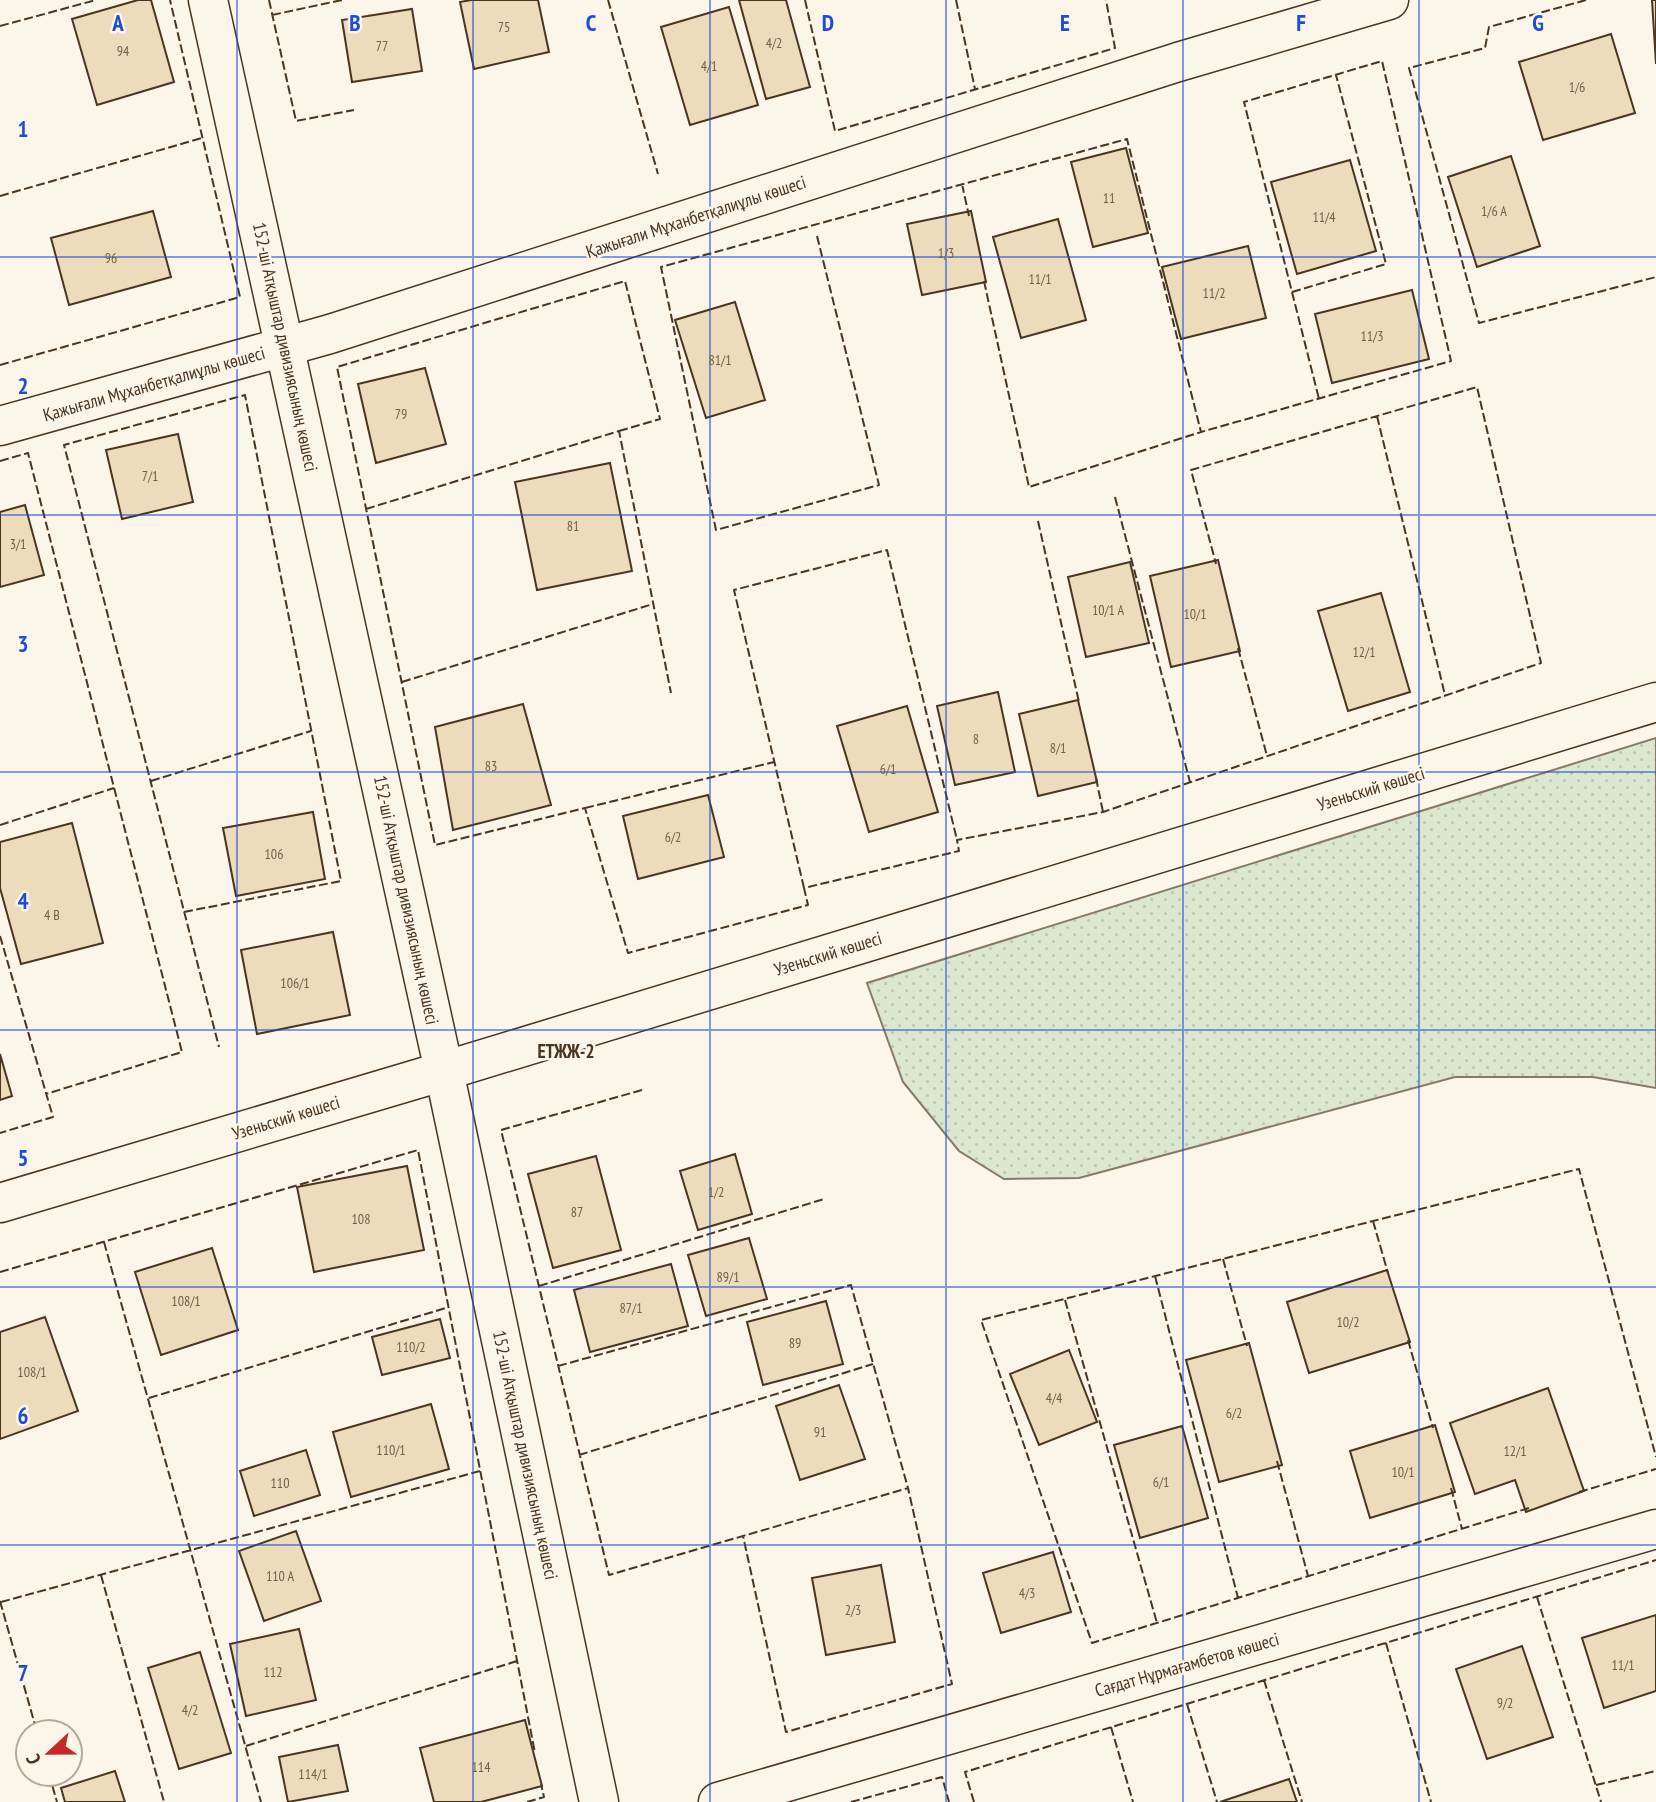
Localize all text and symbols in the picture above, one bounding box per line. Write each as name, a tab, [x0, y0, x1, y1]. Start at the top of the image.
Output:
text: A	[111, 8, 124, 37]
text: B	[349, 8, 361, 37]
text: C	[586, 8, 597, 37]
text: D	[822, 8, 834, 37]
text: E	[1060, 8, 1070, 37]
text: F	[1296, 8, 1306, 37]
text: G	[1532, 8, 1544, 37]
house number: 75	[498, 18, 510, 36]
house number: 4/2	[766, 34, 782, 52]
house number: 77	[376, 37, 388, 55]
house number: 94	[117, 42, 130, 60]
house number: 4/1	[701, 57, 717, 75]
house number: 1/6	[1569, 78, 1585, 96]
text: 1	[18, 114, 29, 143]
street label: Қажығали Мұханбетқалиұлы көшесі	[583, 170, 809, 263]
house number: 11	[1103, 189, 1115, 207]
house number: 1/6 А	[1481, 202, 1507, 220]
house number: 11/4	[1312, 208, 1336, 226]
street label: 152-ші Атқыштар дивизиясының көшесі	[248, 220, 323, 474]
house number: 1/3	[938, 244, 954, 262]
house number: 96	[105, 249, 117, 267]
house number: 11/1	[1028, 270, 1052, 288]
house number: 11/2	[1202, 284, 1226, 302]
house number: 11/3	[1360, 327, 1384, 345]
street label: Қажығали Мұханбетқалиұлы көшесі	[40, 341, 268, 426]
house number: 81/1	[708, 351, 732, 369]
text: 2	[18, 371, 29, 400]
house number: 79	[395, 405, 407, 423]
house number: 7/1	[142, 467, 158, 485]
house number: 81	[567, 517, 579, 535]
house number: 3/1	[10, 535, 26, 553]
house number: 10/1 А	[1092, 601, 1124, 619]
house number: 10/1	[1183, 605, 1207, 623]
text: 3	[18, 629, 29, 658]
house number: 12/1	[1352, 643, 1376, 661]
house number: 8	[973, 730, 979, 748]
house number: 8/1	[1050, 739, 1066, 757]
house number: 83	[485, 757, 497, 775]
house number: 6/1	[880, 760, 896, 778]
street label: Узеньский көшесі	[1314, 761, 1427, 816]
street label: 152-ші Атқыштар дивизиясының көшесі	[369, 773, 444, 1027]
house number: 6/2	[665, 828, 681, 846]
house number: 106	[265, 845, 283, 863]
text: 4	[18, 886, 29, 915]
house number: 4 В	[44, 906, 60, 924]
street label: Узеньский көшесі	[771, 926, 884, 981]
house number: 106/1	[280, 974, 310, 992]
district label: ЕТЖЖ-2	[537, 1039, 595, 1063]
street label: Узеньский көшесі	[229, 1090, 342, 1145]
text: 5	[18, 1143, 29, 1172]
house number: 1/2	[708, 1183, 724, 1201]
house number: 87	[571, 1203, 583, 1221]
house number: 108	[352, 1210, 370, 1228]
house number: 89/1	[716, 1268, 740, 1286]
house number: 108/1	[171, 1292, 201, 1310]
house number: 87/1	[619, 1299, 643, 1317]
house number: 10/2	[1336, 1313, 1360, 1331]
street label: 152-ші Атқыштар дивизиясының көшесі	[488, 1328, 563, 1582]
house number: 89	[789, 1334, 801, 1352]
house number: 110/2	[396, 1338, 426, 1356]
house number: 108/1	[17, 1363, 47, 1381]
house number: 4/4	[1046, 1389, 1063, 1407]
text: 6	[18, 1401, 29, 1430]
house number: 6/2	[1226, 1404, 1242, 1422]
house number: 91	[814, 1423, 826, 1441]
house number: 110/1	[376, 1441, 406, 1459]
house number: 12/1	[1503, 1442, 1527, 1460]
house number: 10/1	[1391, 1463, 1415, 1481]
house number: 6/1	[1153, 1473, 1169, 1491]
house number: 110	[271, 1474, 289, 1492]
house number: 110 А	[266, 1567, 294, 1585]
house number: 4/3	[1019, 1584, 1035, 1602]
house number: 2/3	[845, 1601, 861, 1619]
street label: Сағдат Нұрмағамбетов көшесі	[1092, 1627, 1282, 1702]
house number: 11/1	[1611, 1656, 1635, 1674]
text: 7	[18, 1658, 29, 1687]
house number: 112	[264, 1663, 282, 1681]
house number: 9/2	[1497, 1694, 1513, 1712]
house number: 4/2	[182, 1701, 198, 1719]
north arrow	[14, 1718, 84, 1788]
text: С	[20, 1751, 46, 1768]
house number: 114	[472, 1758, 491, 1776]
house number: 114/1	[298, 1765, 328, 1783]

